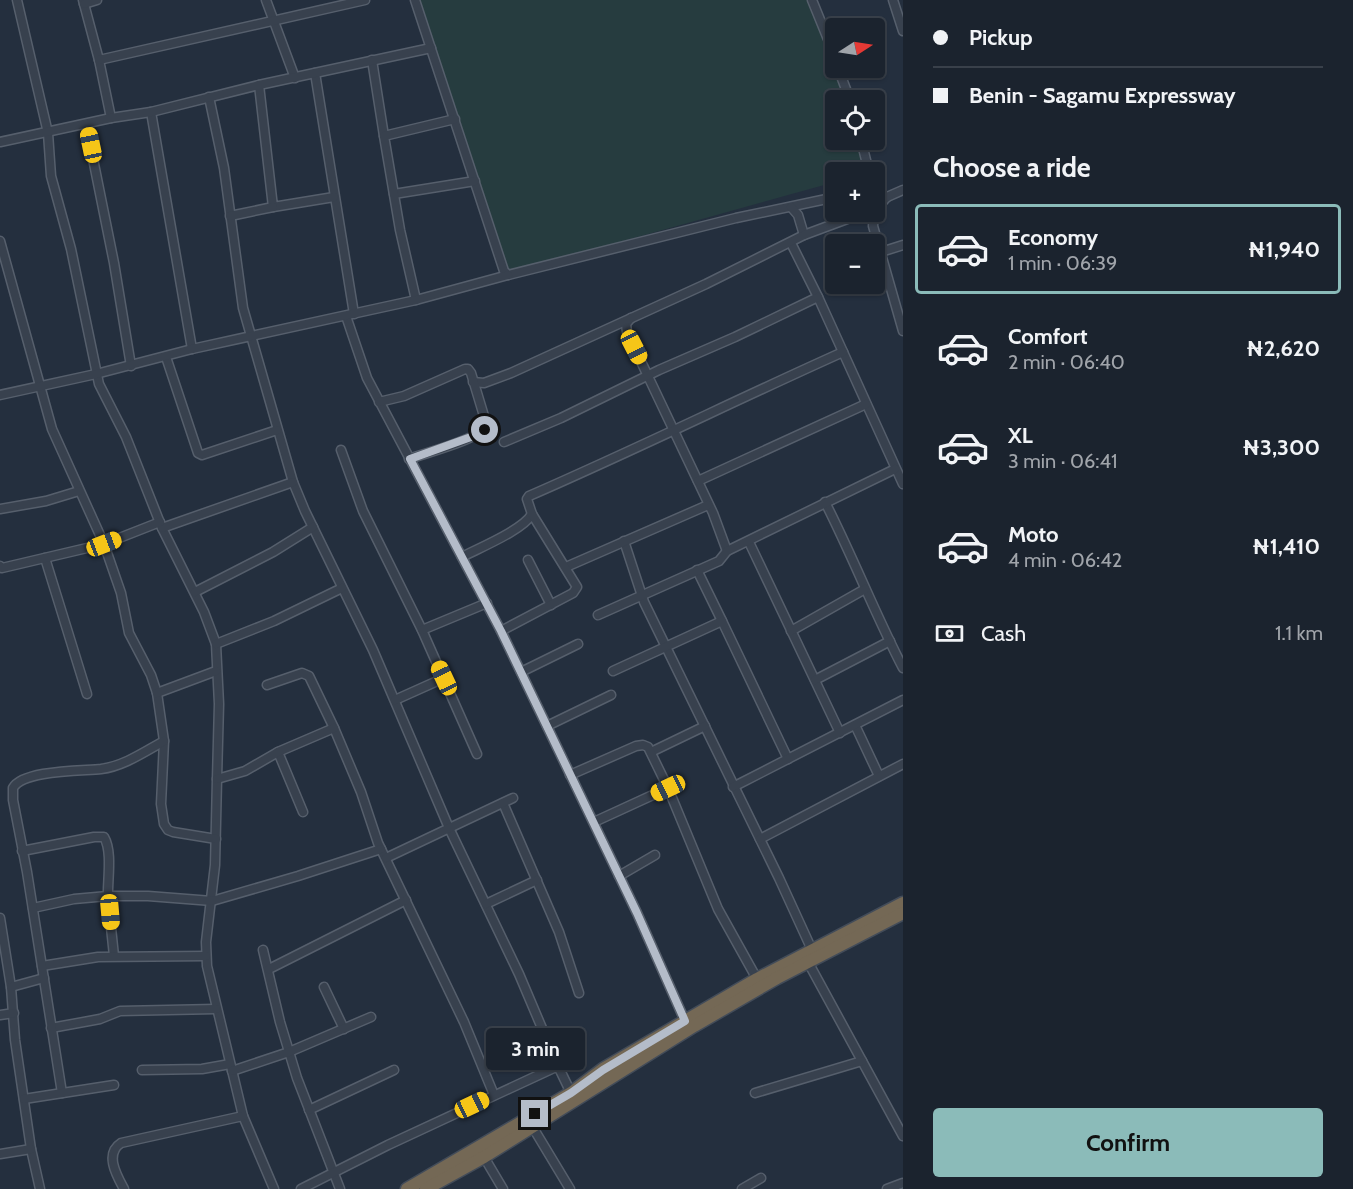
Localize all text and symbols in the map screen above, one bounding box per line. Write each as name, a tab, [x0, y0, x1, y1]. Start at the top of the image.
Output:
north arrow	[825, 18, 885, 78]
map controls	[825, 18, 885, 294]
text: Pickup	[969, 24, 1033, 51]
text: Benin - Sagamu Expressway	[969, 82, 1236, 109]
button: locate	[825, 90, 885, 150]
car	[78, 126, 104, 164]
text: Choose a ride	[933, 151, 1091, 184]
button: +	[825, 162, 885, 222]
icon: car	[936, 222, 990, 276]
text: Economy	[1008, 224, 1098, 251]
button: −	[825, 234, 885, 294]
text: ₦1,940	[1248, 236, 1320, 263]
text: 1 min · 06:39	[1008, 251, 1117, 275]
icon: car	[936, 321, 990, 375]
text: Comfort	[1008, 323, 1087, 350]
car	[618, 327, 650, 367]
text: ₦2,620	[1246, 335, 1320, 362]
text: 2 min · 06:40	[1008, 350, 1125, 374]
route start	[471, 416, 498, 443]
icon: car	[936, 420, 990, 474]
text: XL	[1008, 422, 1033, 449]
text: ₦3,300	[1242, 434, 1320, 461]
text: 3 min · 06:41	[1008, 449, 1118, 473]
icon: car	[936, 519, 990, 573]
text: Moto	[1008, 521, 1059, 548]
car	[84, 529, 124, 559]
text: ₦1,410	[1252, 533, 1320, 560]
text: 4 min · 06:42	[1008, 548, 1122, 572]
icon: cash	[933, 617, 966, 650]
text: Cash	[981, 620, 1026, 647]
text: 1.1 km	[1275, 621, 1323, 645]
car	[428, 658, 460, 698]
car	[648, 772, 688, 804]
car	[99, 893, 121, 931]
callout: 3 min	[486, 1027, 584, 1069]
text: 3 min	[511, 1037, 560, 1061]
car	[452, 1089, 492, 1121]
route end	[521, 1100, 548, 1127]
button: Confirm	[933, 1108, 1323, 1177]

